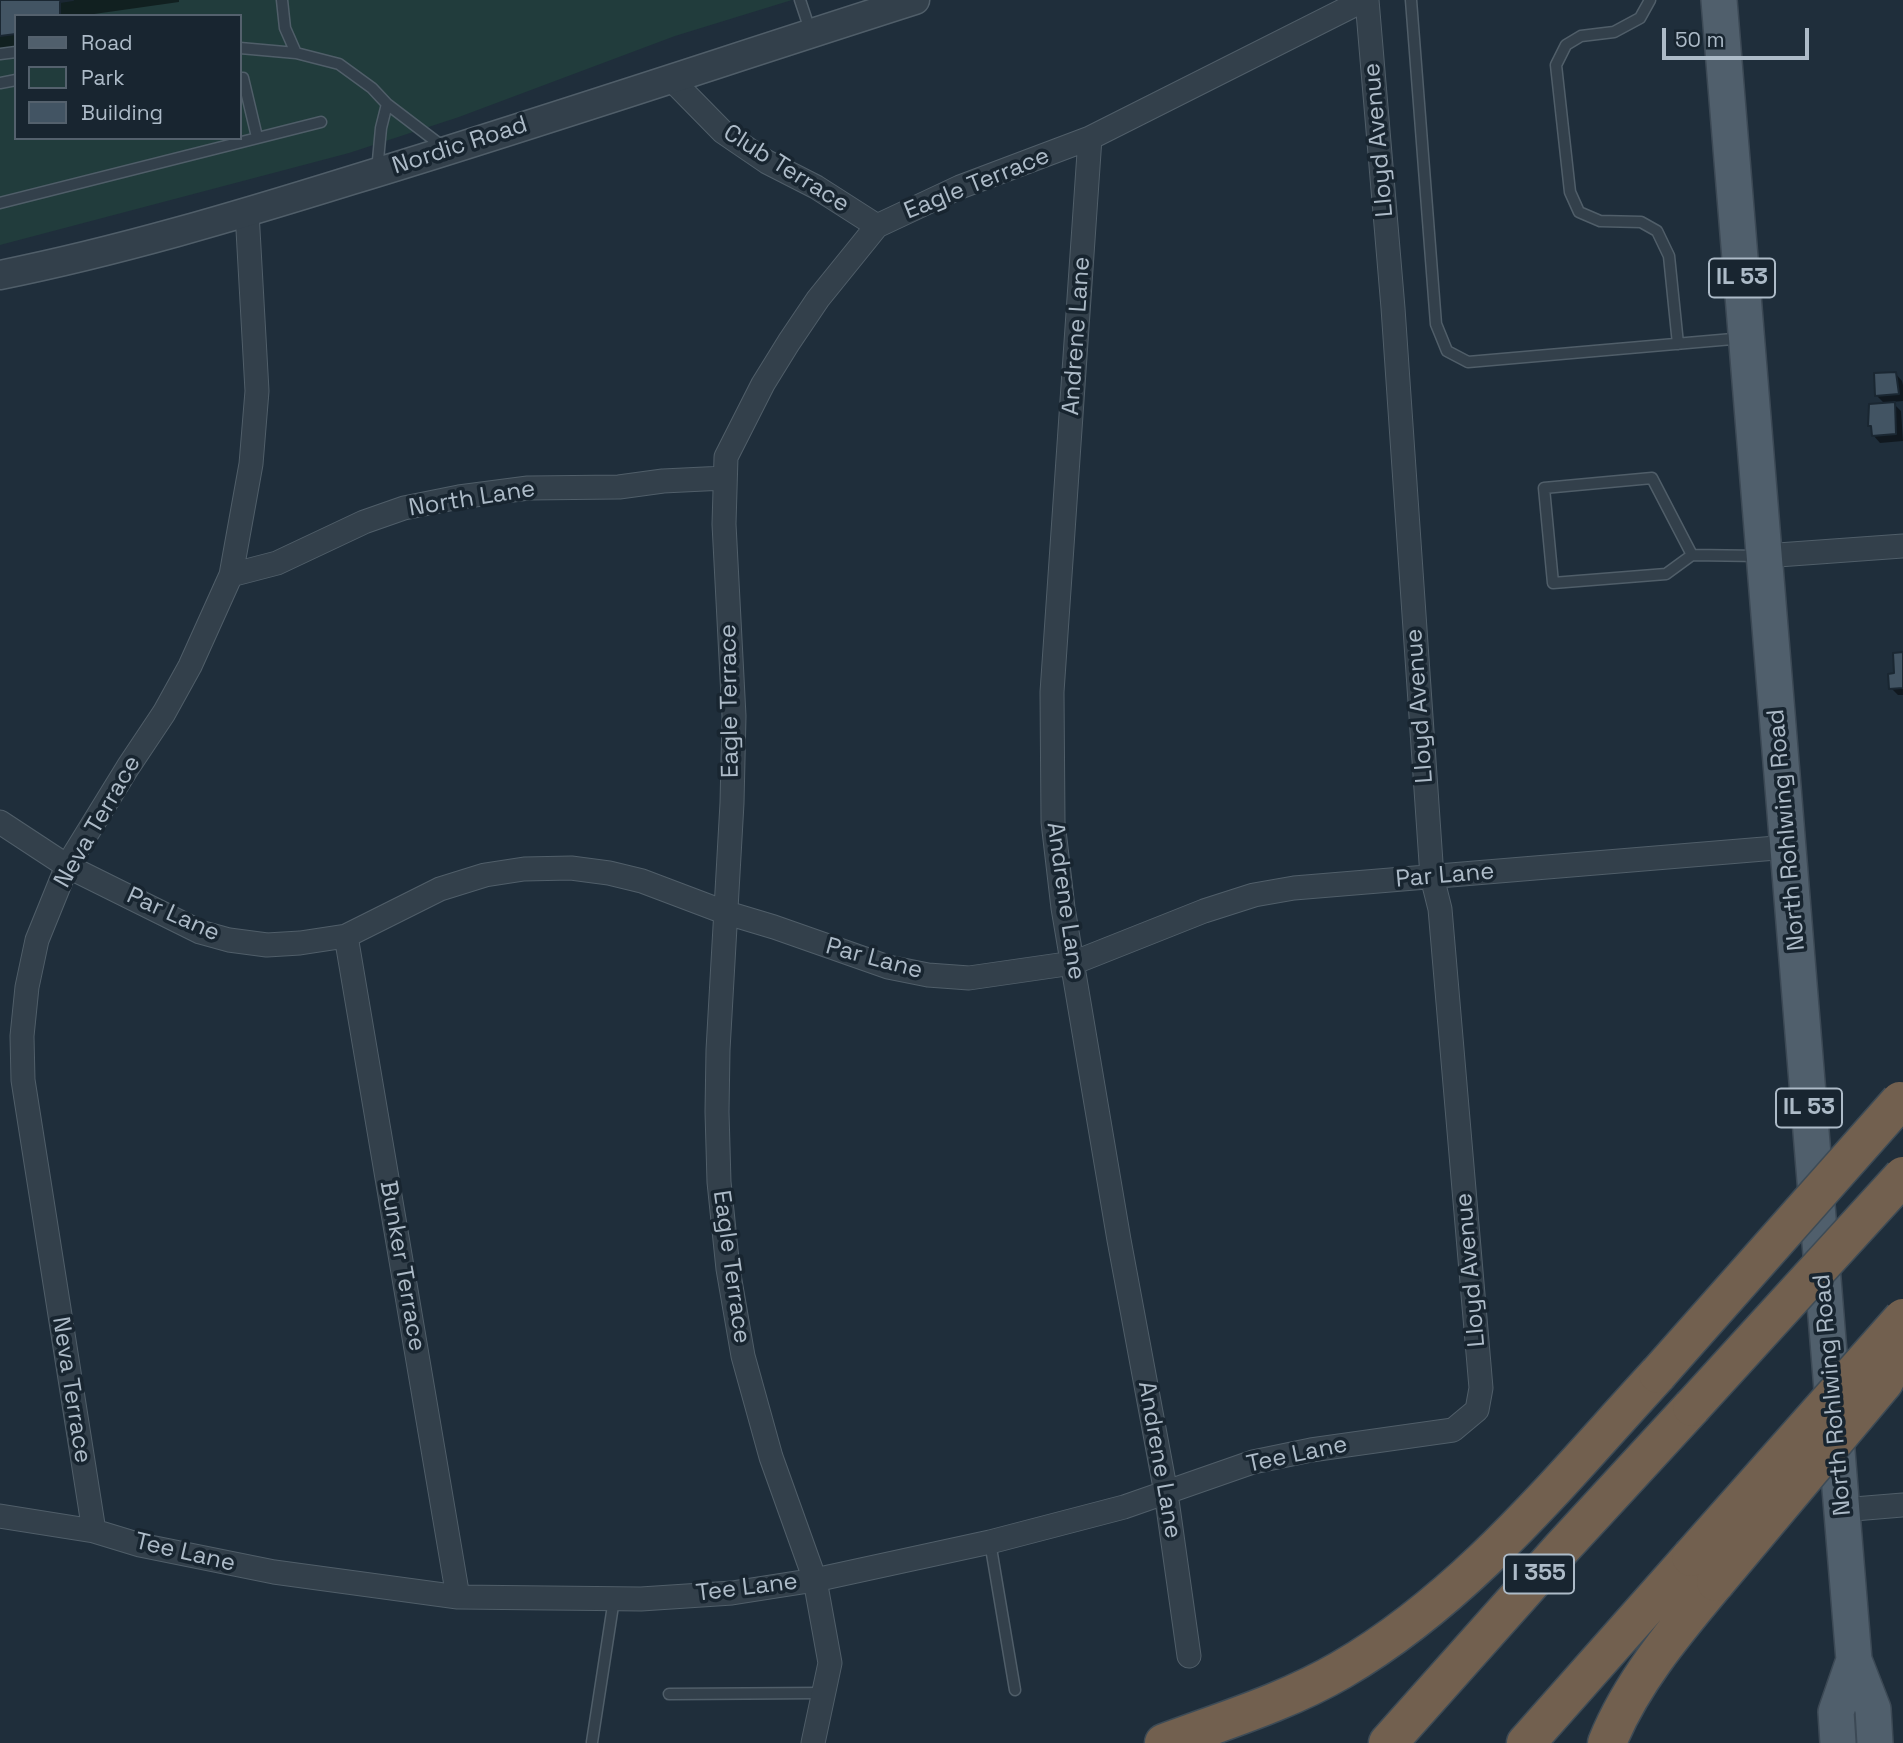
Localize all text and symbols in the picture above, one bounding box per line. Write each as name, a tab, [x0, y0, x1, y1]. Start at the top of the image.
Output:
legend	[14, 14, 242, 140]
scale bar	[1665, 14, 1812, 58]
text: 50 m	[1675, 26, 1725, 53]
text: Road	[81, 29, 133, 56]
street label: Lloyd Avenue	[1358, 62, 1400, 218]
text: Park	[81, 64, 125, 91]
text: Building	[81, 99, 163, 126]
street label: Nordic Road	[389, 111, 531, 181]
street label: Club Terrace	[718, 119, 854, 219]
street label: Eagle Terrace	[900, 142, 1054, 226]
street label: Andrene Lane	[1057, 256, 1097, 416]
road number: IL 53	[1709, 258, 1775, 298]
street label: North Lane	[407, 475, 537, 523]
street label: Eagle Terrace	[714, 624, 746, 778]
street label: Lloyd Avenue	[1400, 628, 1440, 784]
street label: North Rohlwing Road	[1762, 708, 1812, 952]
street label: Neva Terrace	[49, 751, 147, 893]
street label: Andrene Lane	[1040, 820, 1090, 982]
street label: Par Lane	[1394, 857, 1496, 895]
street label: Par Lane	[122, 882, 224, 948]
street label: Par Lane	[822, 932, 926, 986]
road number: IL 53	[1776, 1088, 1842, 1128]
street label: Bunker Terrace	[373, 1179, 431, 1353]
street label: Eagle Terrace	[706, 1189, 756, 1345]
street label: Lloyd Avenue	[1450, 1192, 1492, 1348]
street label: North Rohlwing Road	[1808, 1273, 1858, 1517]
street label: Neva Terrace	[45, 1315, 97, 1465]
street label: Andrene Lane	[1131, 1379, 1187, 1541]
street label: Tee Lane	[1244, 1430, 1350, 1480]
street label: Tee Lane	[132, 1527, 238, 1579]
road number: I 355	[1504, 1554, 1574, 1594]
street label: Tee Lane	[695, 1567, 799, 1609]

